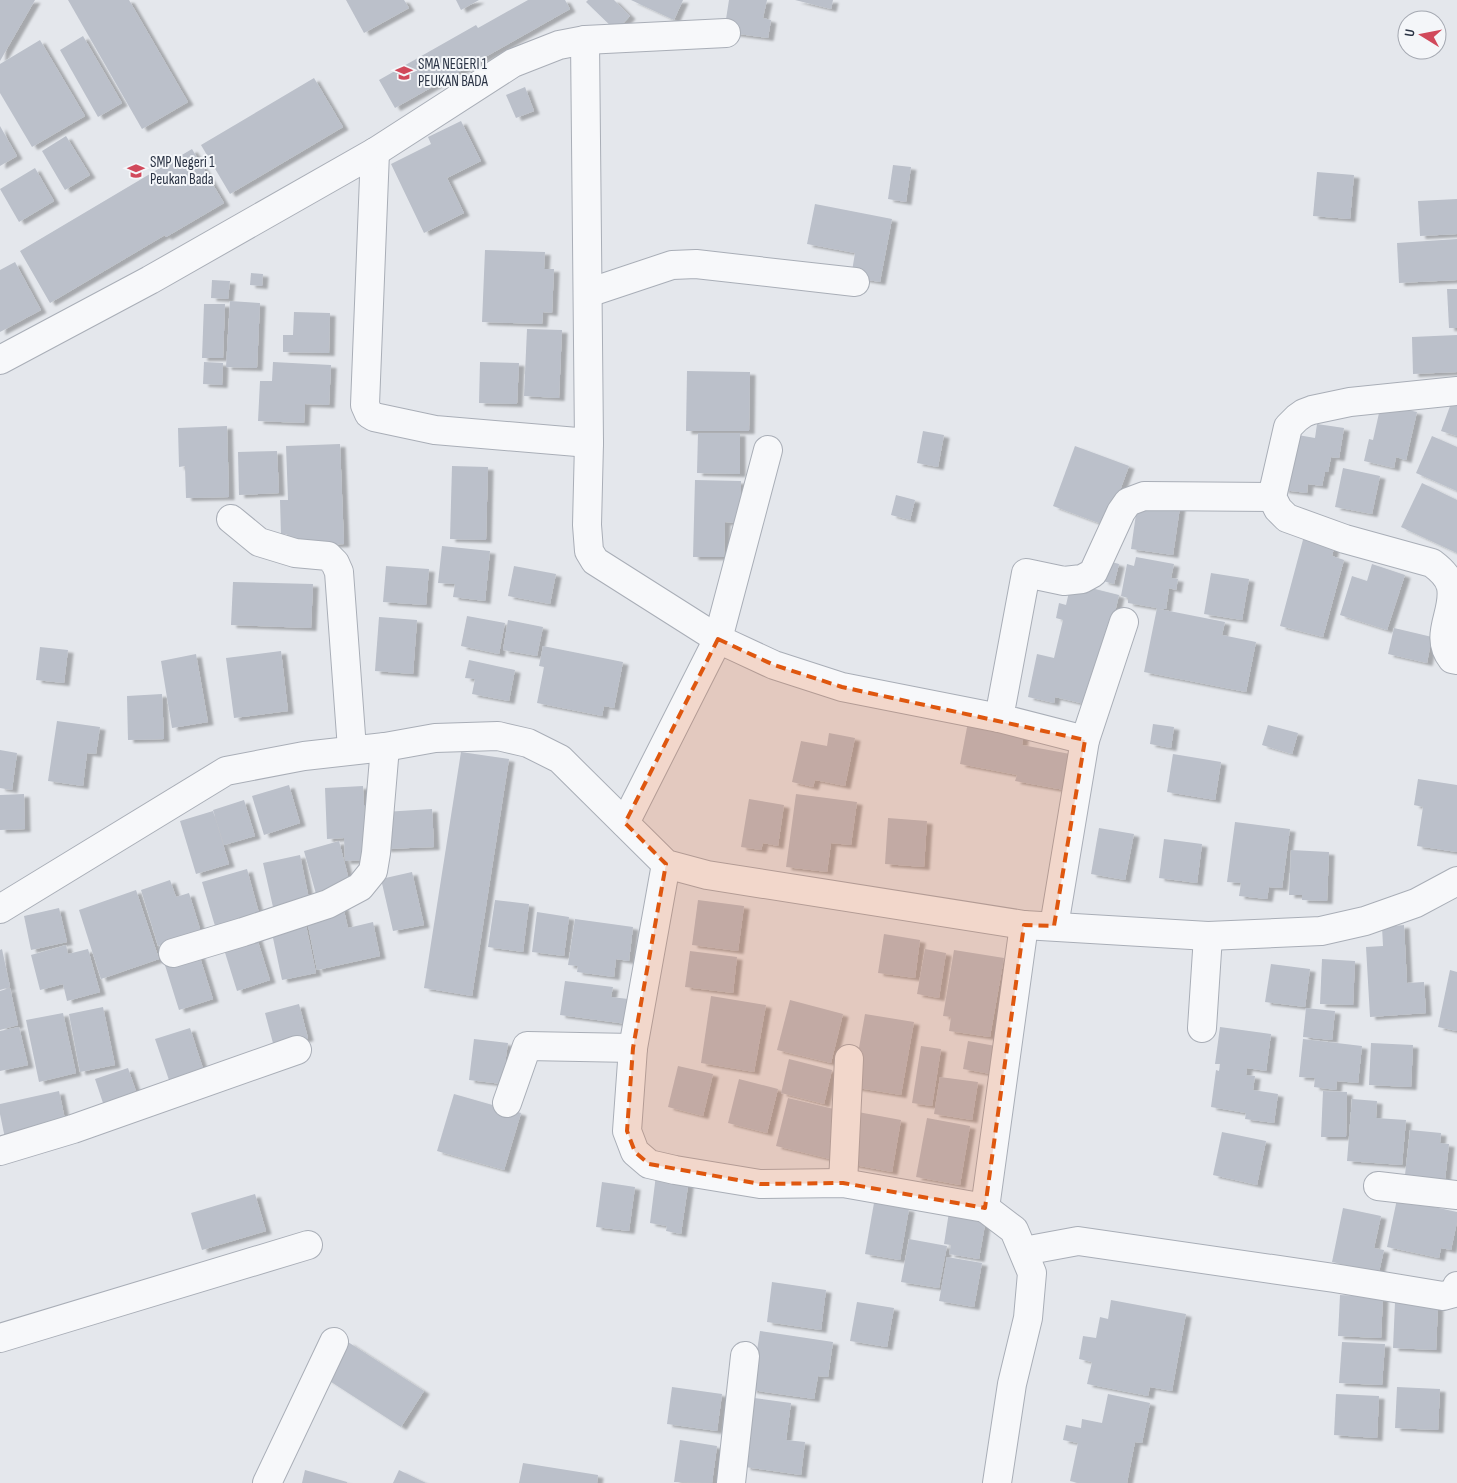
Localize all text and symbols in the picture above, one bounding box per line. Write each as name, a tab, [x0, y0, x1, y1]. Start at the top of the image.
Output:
north arrow	[1397, 10, 1447, 60]
text: U	[1401, 28, 1419, 38]
place label: SMA NEGERI 1 PEUKAN BADA	[418, 55, 488, 91]
school or university icon: SMA NEGERI 1 PEUKAN BADA	[394, 63, 414, 83]
place label: SMP Negeri 1 Peukan Bada	[150, 153, 215, 189]
school or university icon: SMP Negeri 1 Peukan Bada	[126, 161, 146, 181]

